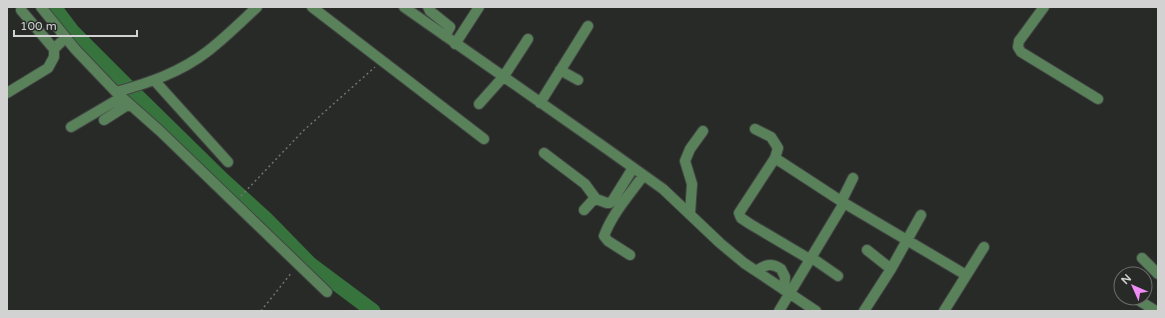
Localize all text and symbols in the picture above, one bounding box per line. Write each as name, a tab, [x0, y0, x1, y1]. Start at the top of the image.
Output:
scale bar	[14, 12, 137, 38]
text: 100 m	[20, 19, 57, 33]
north arrow	[1113, 266, 1153, 306]
text: N	[1119, 272, 1134, 287]

